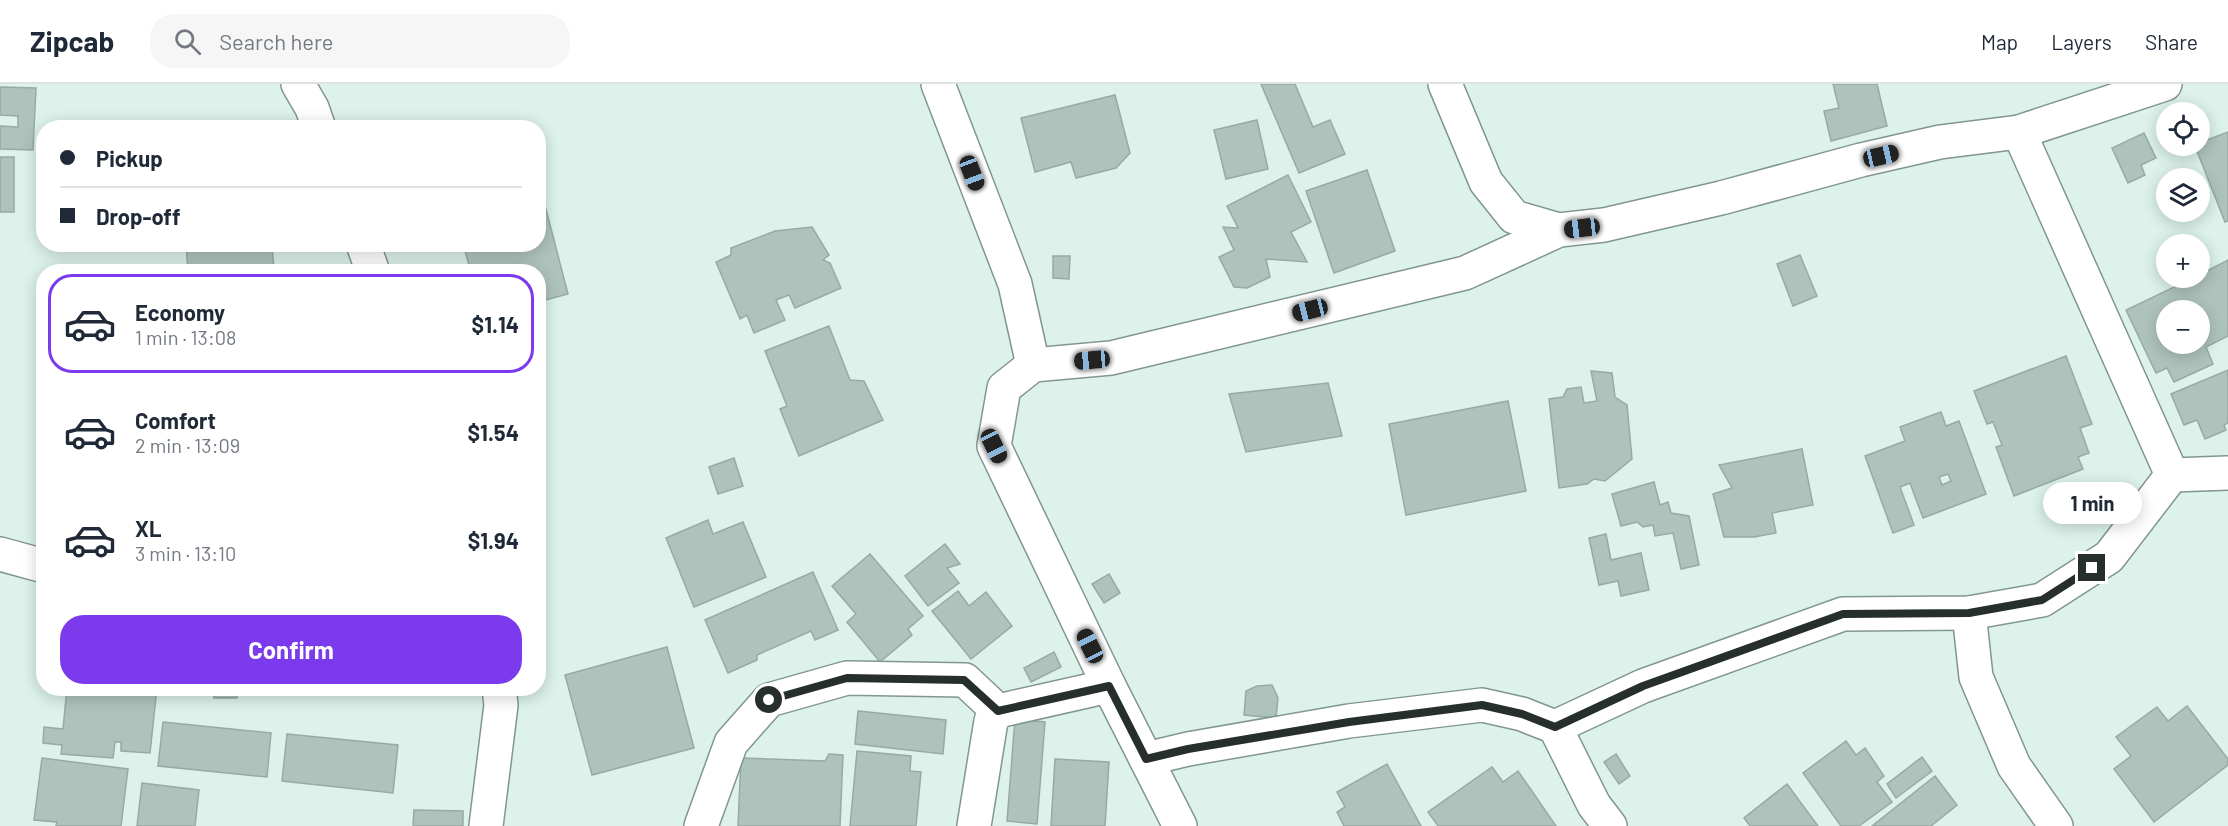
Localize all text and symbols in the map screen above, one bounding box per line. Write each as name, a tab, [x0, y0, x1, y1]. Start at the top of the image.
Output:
search box	[150, 14, 570, 68]
text: Zipcab	[30, 24, 114, 58]
icon: search	[171, 25, 204, 58]
text: Search here	[219, 28, 334, 54]
text: Map	[1981, 29, 2018, 54]
text: Layers	[2051, 29, 2112, 54]
text: Share	[2145, 29, 2198, 54]
map controls	[2156, 102, 2210, 354]
button: locate	[2156, 102, 2210, 156]
car	[1861, 143, 1901, 169]
text: Pickup	[96, 145, 163, 171]
car	[957, 153, 987, 193]
button: layers	[2156, 168, 2210, 222]
text: Drop-off	[96, 203, 180, 229]
car	[1563, 217, 1601, 239]
button: +	[2156, 234, 2210, 288]
icon: car	[63, 297, 117, 351]
car	[1290, 297, 1330, 323]
text: Economy	[135, 299, 225, 325]
button: −	[2156, 300, 2210, 354]
text: $1.14	[472, 311, 519, 337]
text: 1 min · 13:08	[135, 325, 236, 349]
car	[1073, 349, 1111, 371]
icon: car	[63, 405, 117, 459]
text: Comfort	[135, 407, 216, 433]
text: $1.54	[468, 419, 519, 445]
car	[978, 426, 1010, 466]
text: 2 min · 13:09	[135, 433, 240, 457]
callout: 1 min	[2042, 481, 2142, 523]
text: 1 min	[2071, 491, 2114, 515]
icon: car	[63, 513, 117, 567]
text: XL	[135, 515, 161, 541]
text: $1.94	[468, 527, 519, 553]
text: 3 min · 13:10	[135, 541, 236, 565]
route end	[2078, 554, 2105, 581]
button: Confirm	[60, 615, 522, 684]
car	[1074, 626, 1106, 666]
route start	[755, 686, 782, 713]

